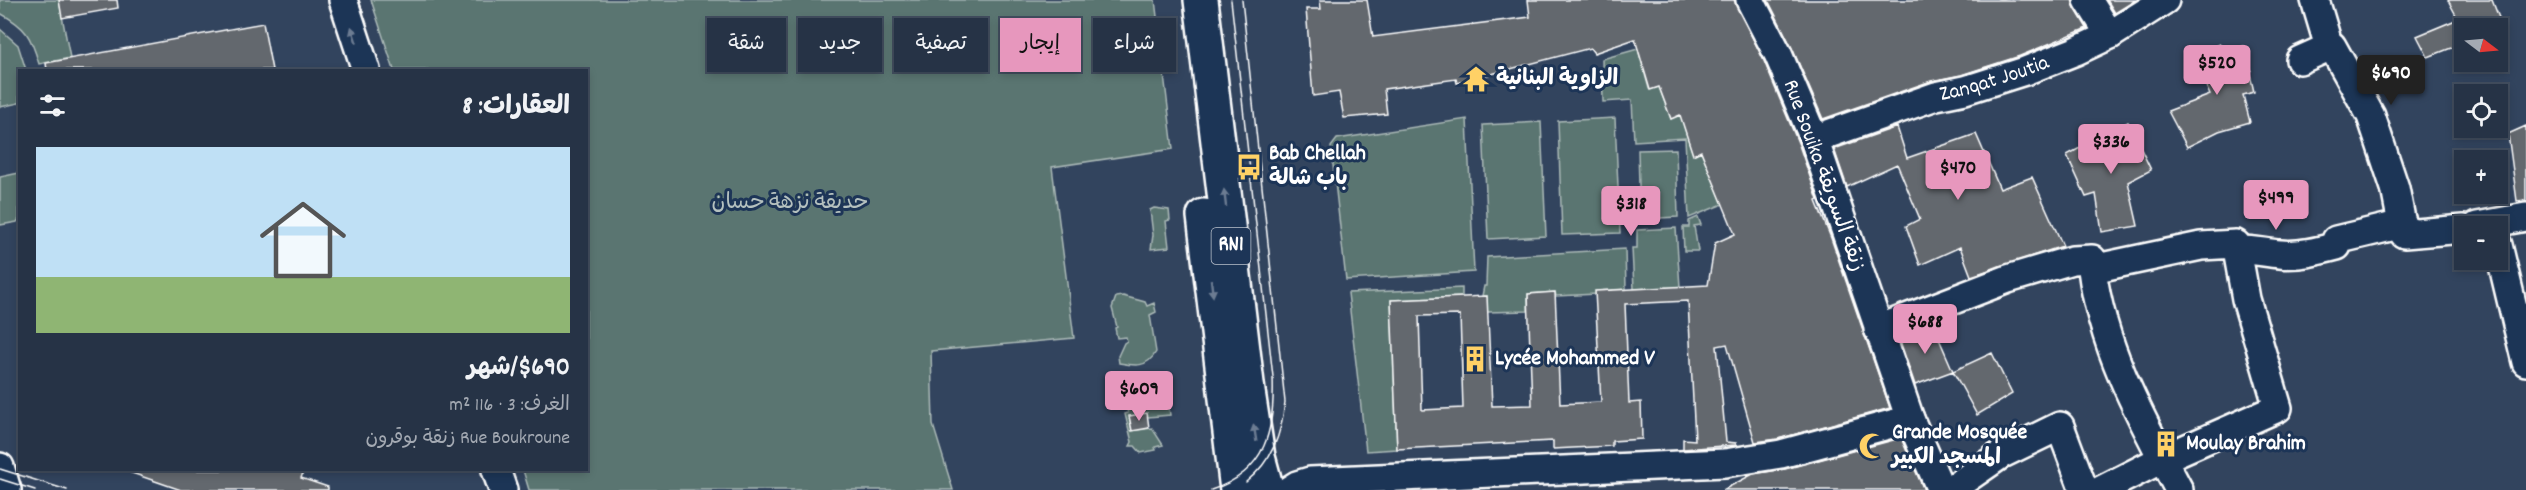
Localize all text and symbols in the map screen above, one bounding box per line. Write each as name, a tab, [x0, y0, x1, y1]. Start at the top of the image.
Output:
chip: شقة	[707, 18, 786, 72]
chip: جديد	[798, 18, 882, 72]
chip: تصفية	[894, 18, 988, 72]
chip: إيجار	[1000, 18, 1081, 72]
chip: شراء	[1093, 18, 1176, 72]
north arrow	[2454, 18, 2508, 72]
map controls	[2454, 18, 2508, 270]
one-way arrow	[349, 26, 359, 44]
pin: $520	[2181, 45, 2253, 96]
street label: Zanqat Joutia	[1937, 47, 2054, 110]
text: $520	[2197, 50, 2237, 78]
pin: $690	[2355, 55, 2427, 106]
text: $690	[2371, 60, 2411, 88]
temple icon: الزاوية البنانية	[1461, 64, 1491, 94]
place label: الزاوية البنانية	[1496, 64, 1618, 95]
street label: Rue Souika زنقة السويقة	[1774, 76, 1872, 276]
button: locate	[2454, 84, 2508, 138]
icon: filters	[36, 89, 69, 122]
text: العقارات: 8	[462, 89, 570, 126]
pin: $336	[2075, 124, 2147, 175]
text: $336	[2092, 129, 2130, 157]
place label: Bab Chellah باب شالة	[1269, 139, 1366, 195]
pin: $470	[1922, 150, 1994, 201]
button: +	[2454, 150, 2508, 204]
bus stop icon: Bab Chellah باب شالة	[1234, 152, 1264, 182]
text: $470	[1940, 155, 1977, 183]
pin: $499	[2240, 180, 2312, 231]
text: $499	[2258, 185, 2294, 213]
icon: home	[249, 186, 357, 294]
pin: $318	[1595, 186, 1667, 237]
park label: حديقة نزهة حسان	[712, 188, 869, 219]
one-way arrow	[1220, 188, 1230, 207]
text: $318	[1615, 191, 1647, 219]
button: −	[2454, 216, 2508, 270]
road number: RN1	[1212, 228, 1250, 264]
one-way arrow	[1208, 278, 1217, 297]
pin: $688	[1889, 304, 1961, 355]
text: $688	[1907, 309, 1943, 337]
building icon: Lycée Mohammed V	[1460, 344, 1490, 374]
place label: Lycée Mohammed V	[1495, 344, 1655, 375]
text: $690/شهر	[467, 350, 570, 387]
pin: $609	[1103, 371, 1175, 422]
text: $609	[1119, 376, 1159, 404]
text: الغرف: 3 · 116 m²	[449, 392, 570, 420]
place label: Grande Mosquée المسجد الكبير	[1890, 418, 2027, 474]
one-way arrow	[1250, 423, 1259, 442]
text: Rue Boukroune زنقة بوقرون	[366, 425, 570, 453]
building icon: Moulay Brahim	[2151, 429, 2181, 459]
place label: Moulay Brahim	[2186, 429, 2306, 460]
mosque icon: Grande Mosquée المسجد الكبير	[1857, 431, 1887, 461]

